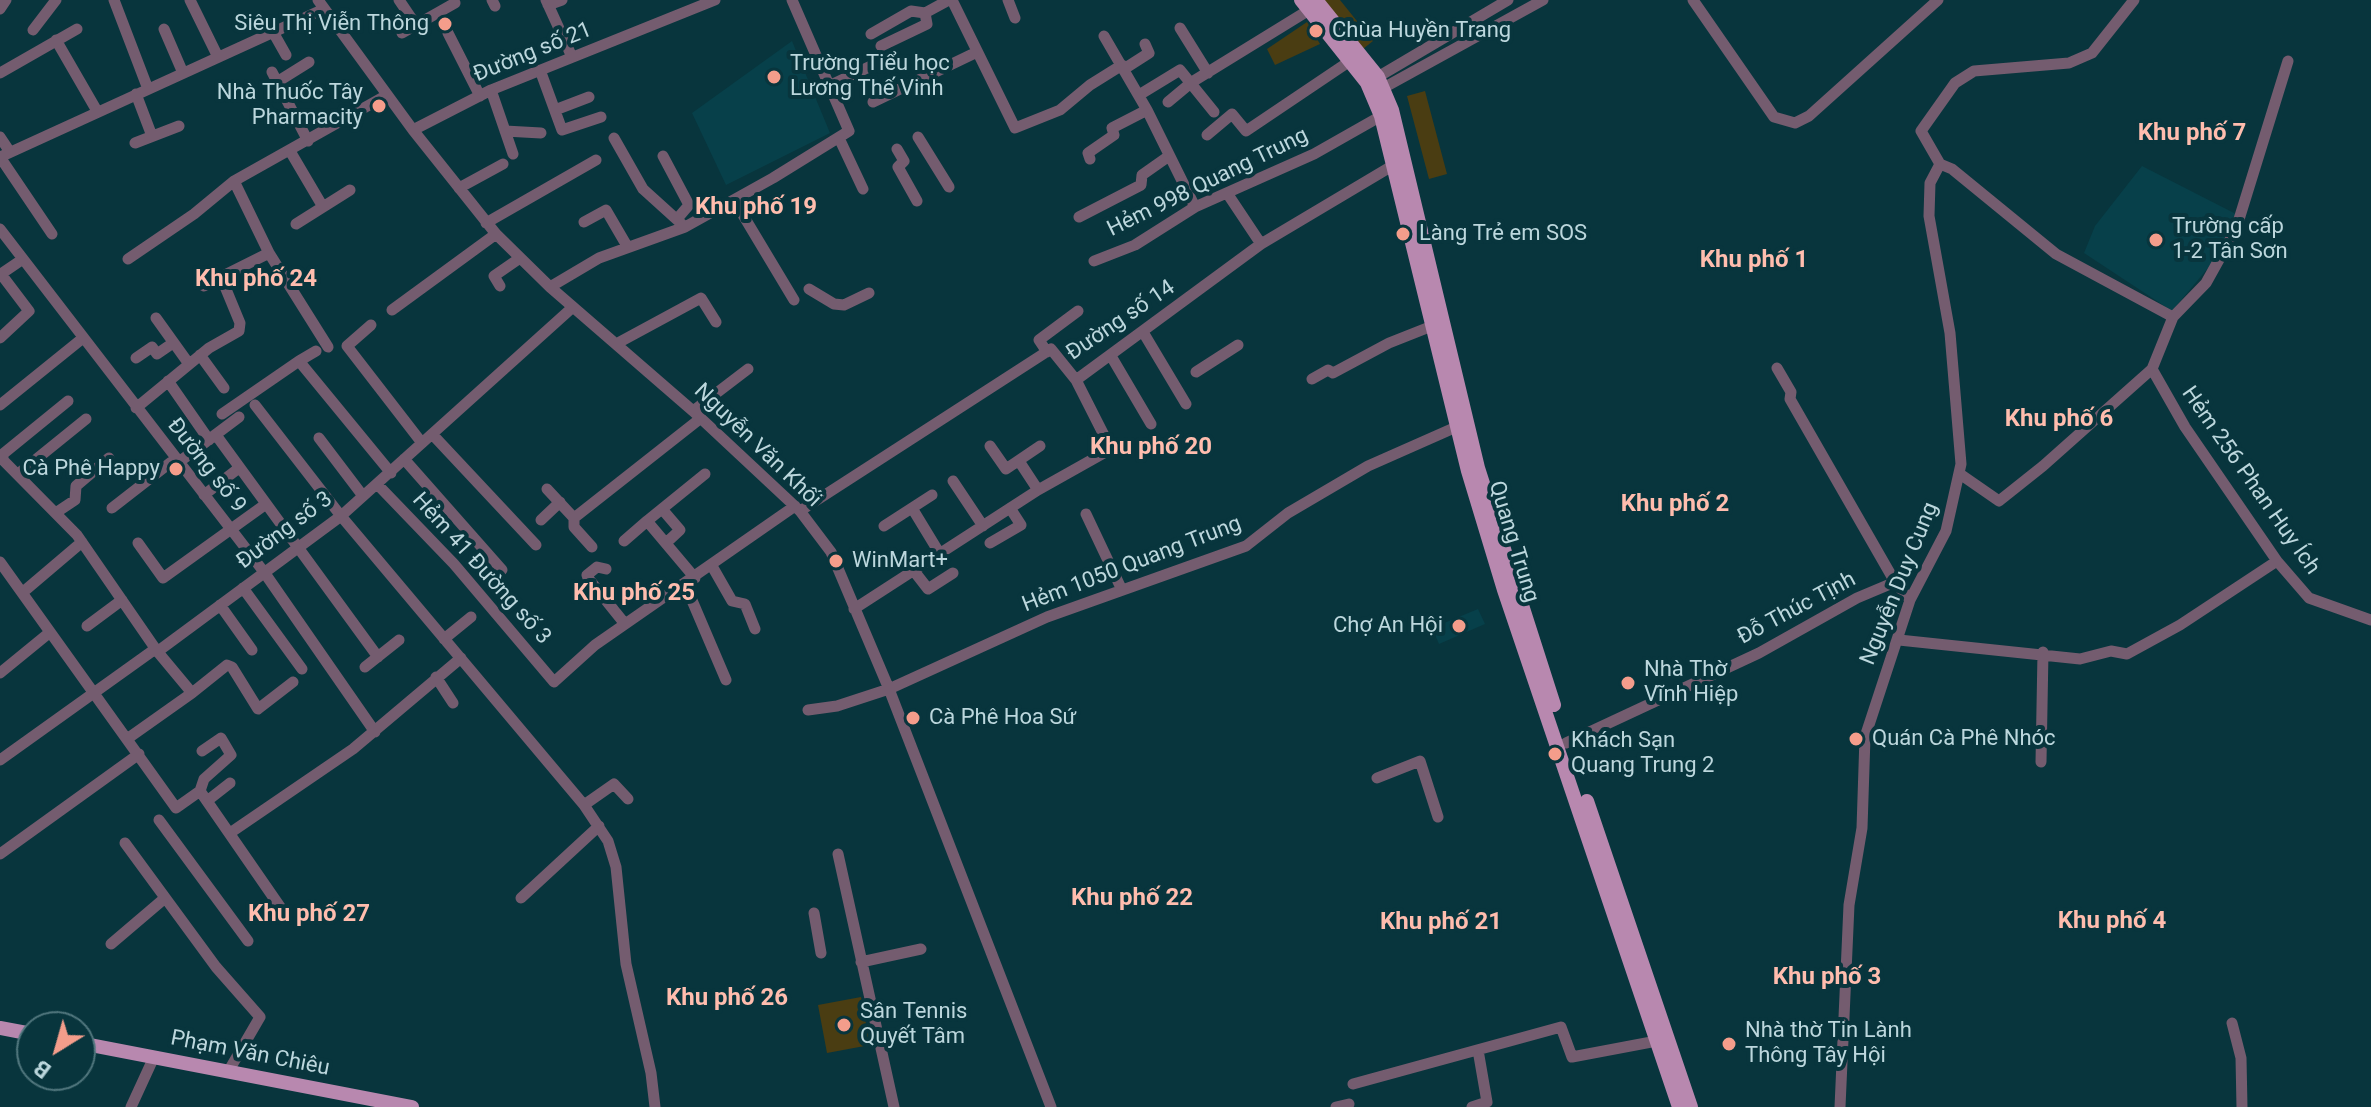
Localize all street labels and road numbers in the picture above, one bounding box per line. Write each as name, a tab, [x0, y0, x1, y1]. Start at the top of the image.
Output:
street label: Đường số 21	[470, 17, 596, 89]
street label: Hẻm 998 Quang Trung	[1103, 123, 1313, 243]
street label: Đường số 14	[1062, 275, 1180, 367]
street label: Nguyễn Văn Khối	[688, 379, 826, 513]
street label: Hẻm 256 Phan Huy Ích	[2175, 382, 2325, 580]
street label: Đường số 9	[161, 413, 251, 519]
street label: Quang Trung	[1482, 478, 1544, 606]
street label: Đường số 3	[232, 487, 338, 575]
street label: Hẻm 41 Đường số 3	[406, 488, 556, 650]
street label: Nguyễn Duy Cung	[1855, 499, 1945, 669]
street label: Hẻm 1050 Quang Trung	[1019, 511, 1245, 619]
street label: Đỗ Thúc Tịnh	[1733, 567, 1861, 651]
street label: Phạm Văn Chiêu	[168, 1026, 332, 1082]

